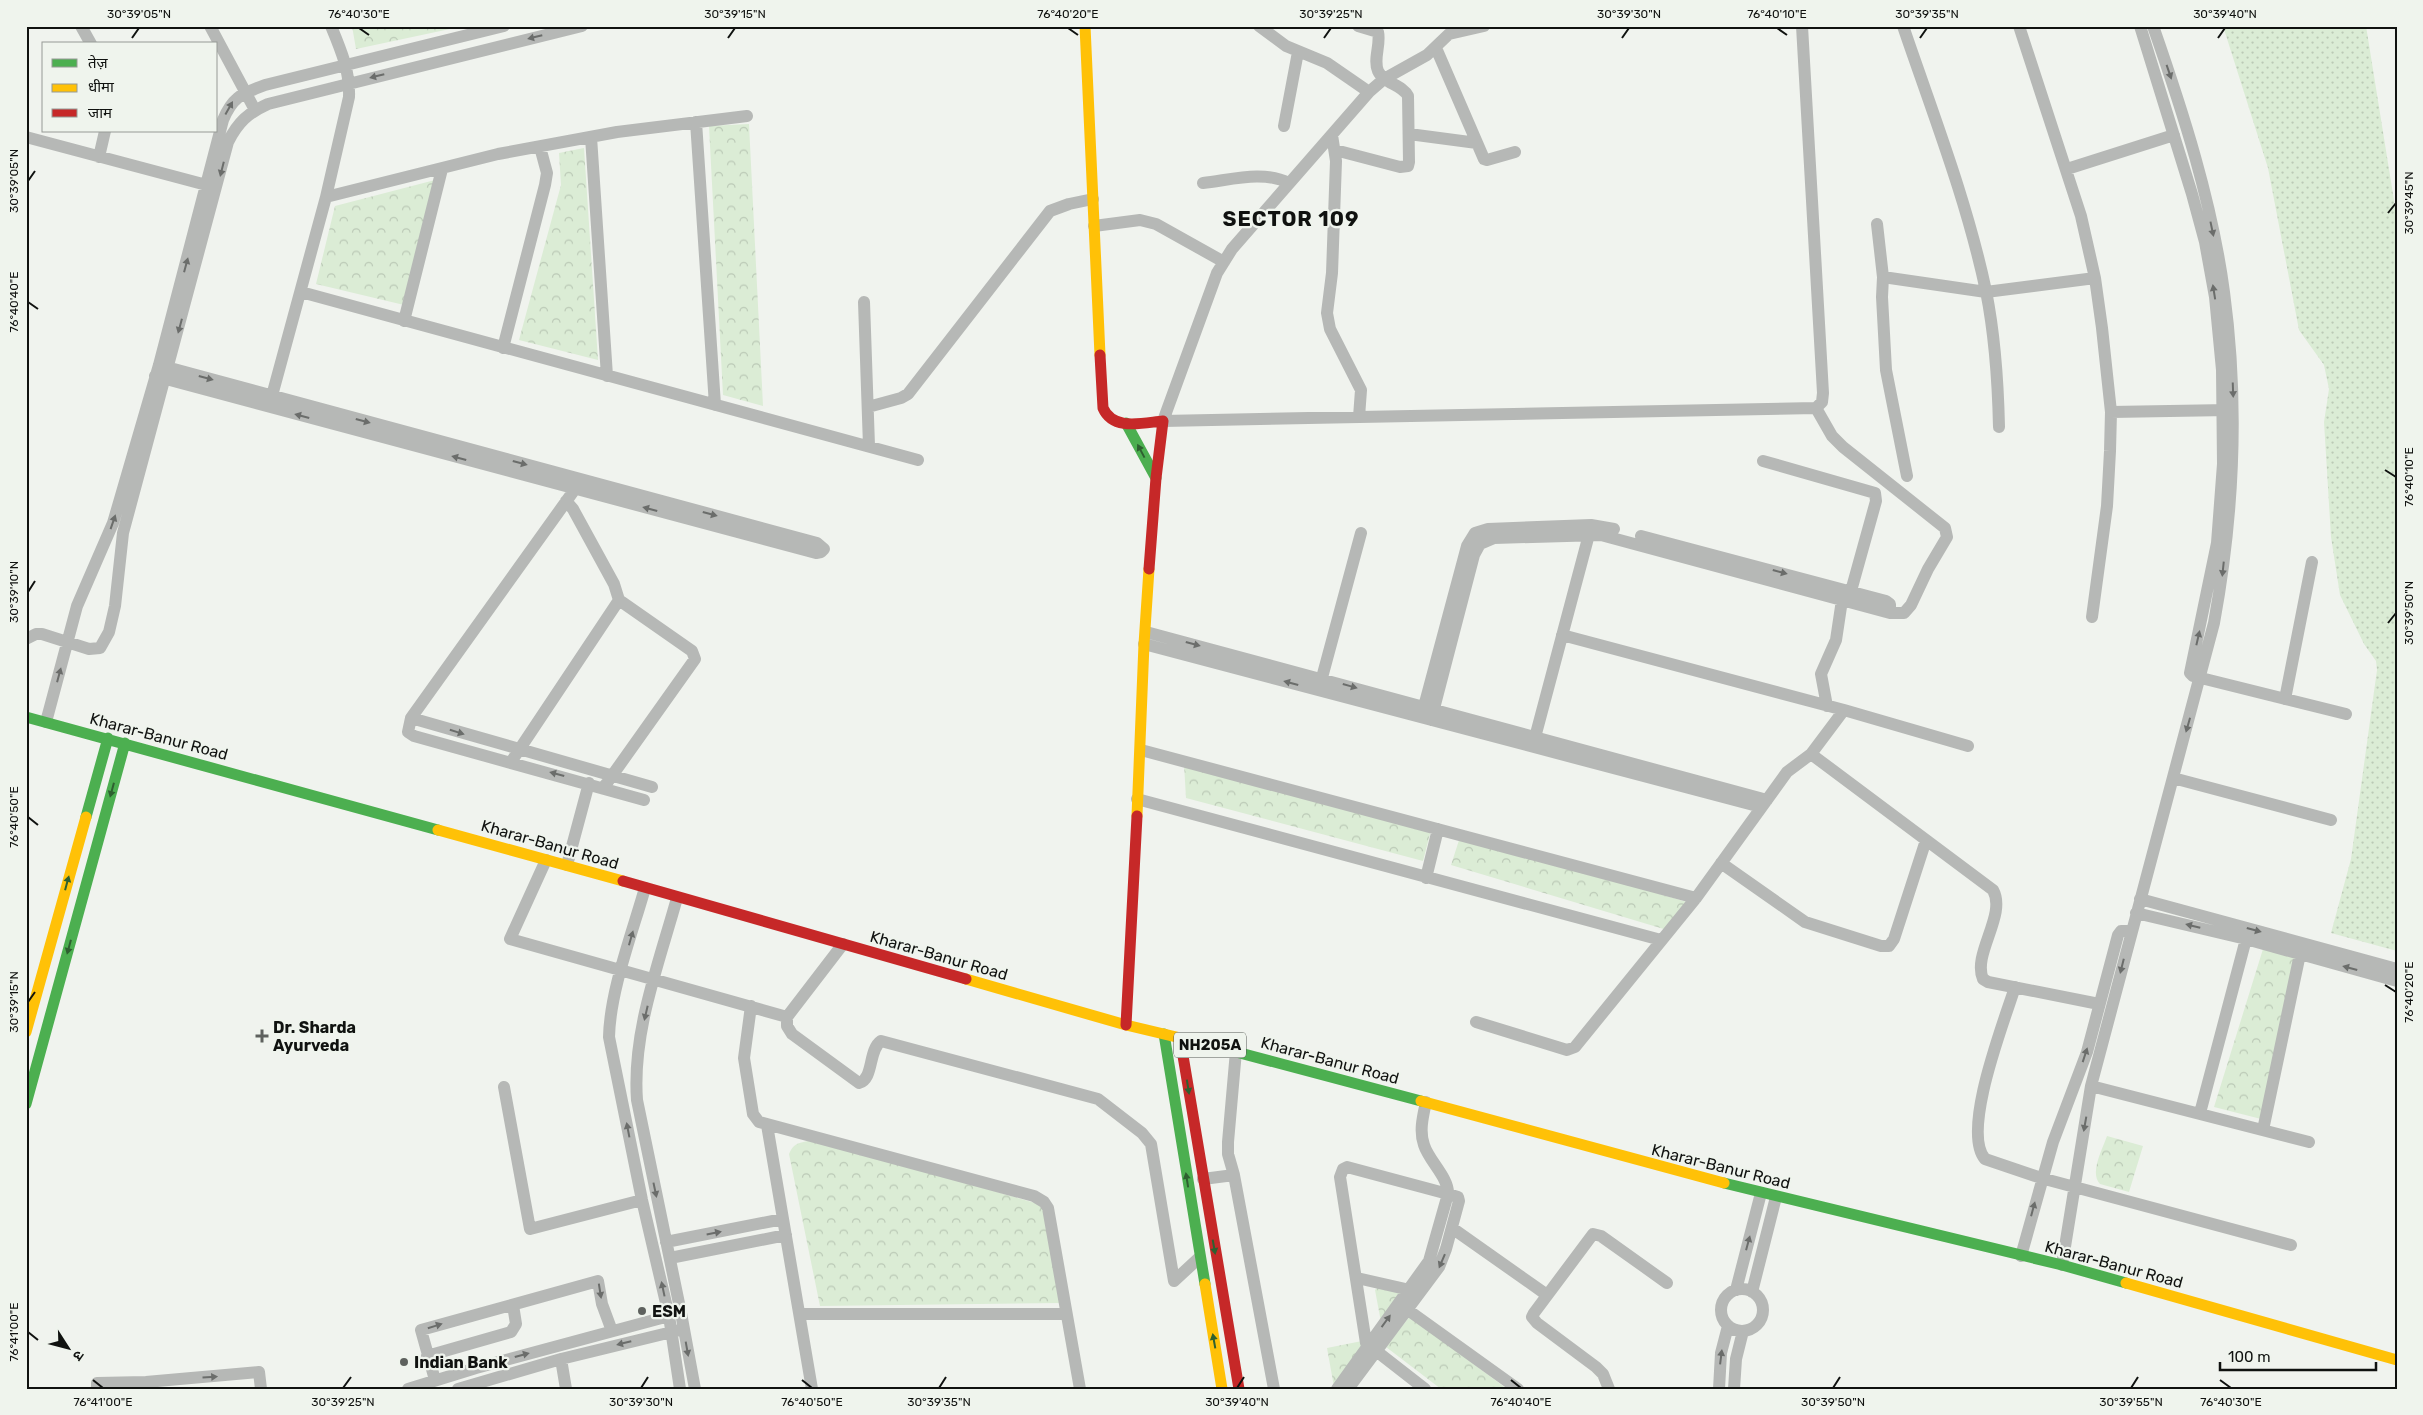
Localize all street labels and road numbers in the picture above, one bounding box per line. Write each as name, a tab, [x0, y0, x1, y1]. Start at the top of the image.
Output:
street label: Kharar-Banur Road	[88, 709, 230, 764]
street label: Kharar-Banur Road	[479, 816, 621, 873]
street label: Kharar-Banur Road	[868, 927, 1010, 984]
road number: NH205A	[1174, 1032, 1246, 1058]
street label: Kharar-Banur Road	[1259, 1033, 1401, 1088]
street label: Kharar-Banur Road	[1649, 1140, 1792, 1193]
street label: Kharar-Banur Road	[2043, 1237, 2185, 1292]

